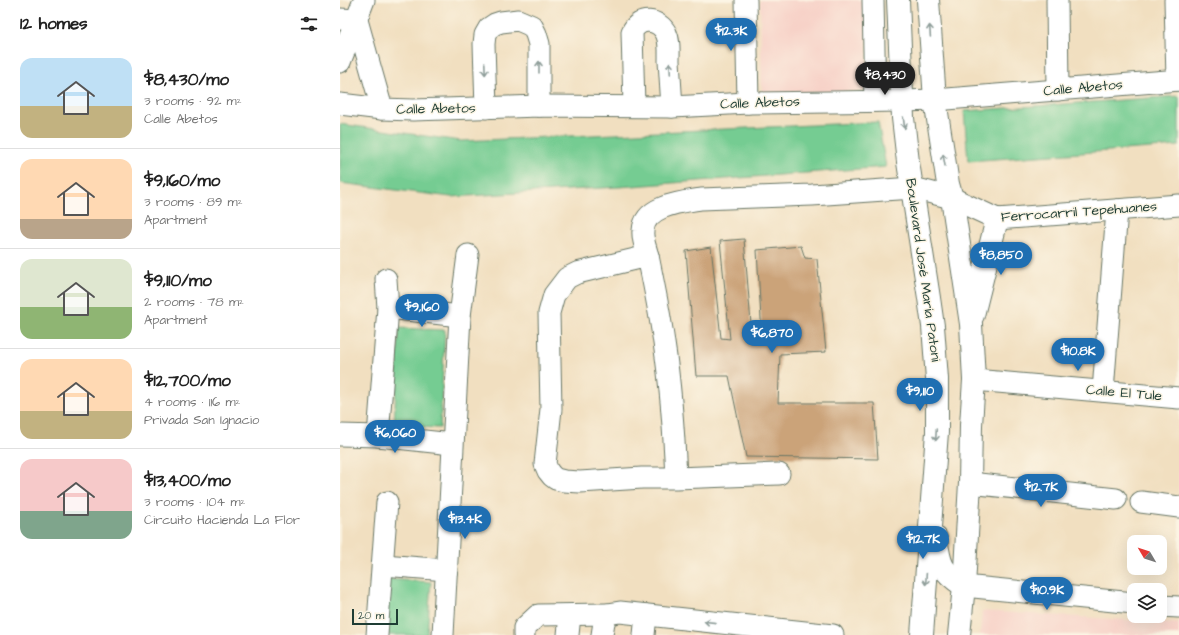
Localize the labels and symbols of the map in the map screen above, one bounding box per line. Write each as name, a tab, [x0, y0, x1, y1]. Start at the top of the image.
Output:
pin: $12.3K	[698, 18, 764, 52]
one-way arrow	[927, 25, 934, 38]
one-way arrow	[535, 61, 543, 74]
one-way arrow	[481, 62, 489, 75]
one-way arrow	[666, 62, 674, 75]
pin: $8,430	[852, 62, 918, 96]
street label: Calle Abetos	[1042, 75, 1124, 101]
street label: Calle Abetos	[720, 92, 800, 114]
street label: Calle Abetos	[396, 98, 476, 120]
one-way arrow	[900, 116, 908, 129]
one-way arrow	[940, 154, 948, 167]
street label: Boulevard José María Patoni	[900, 177, 946, 363]
street label: Ferrocarril Tepehuanes	[1000, 197, 1158, 227]
pin: $8,850	[968, 242, 1034, 276]
pin: $9,160	[389, 294, 455, 328]
pin: $6,870	[739, 320, 805, 354]
pin: $10.8K	[1045, 338, 1111, 372]
pin: $9,110	[887, 378, 953, 412]
street label: Calle El Tule	[1085, 380, 1163, 406]
pin: $6,060	[362, 420, 428, 454]
one-way arrow	[933, 428, 940, 441]
pin: $12.7K	[1008, 474, 1074, 508]
pin: $13.4K	[432, 506, 498, 540]
pin: $12.7K	[890, 526, 956, 560]
north arrow	[1127, 535, 1167, 575]
one-way arrow	[922, 572, 929, 585]
pin: $10.9K	[1014, 577, 1080, 611]
scale bar	[352, 607, 398, 626]
one-way arrow	[704, 618, 717, 625]

